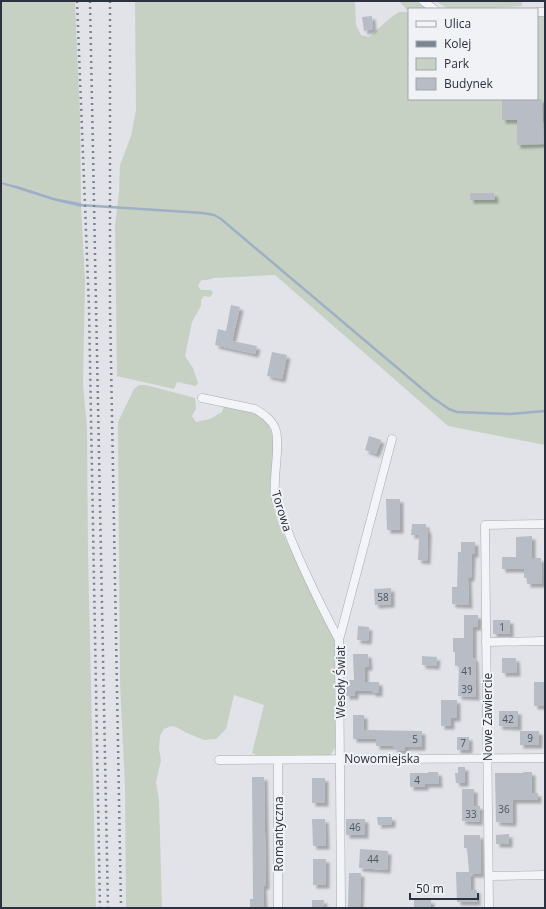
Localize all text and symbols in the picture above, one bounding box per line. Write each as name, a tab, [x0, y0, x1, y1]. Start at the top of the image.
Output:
legend	[408, 8, 538, 100]
text: Ulica	[444, 15, 471, 32]
text: Kolej	[444, 35, 471, 52]
text: Park	[444, 55, 470, 72]
text: Budynek	[444, 75, 494, 92]
street label: Torowa	[268, 488, 296, 534]
house number: 58	[377, 590, 389, 604]
house number: 1	[499, 620, 505, 634]
street label: Wesoły Świat	[332, 646, 349, 718]
house number: 41	[461, 664, 473, 678]
street label: Nowe Zawiercie	[479, 673, 496, 761]
house number: 39	[461, 682, 473, 696]
house number: 42	[502, 712, 514, 726]
house number: 9	[527, 731, 533, 745]
house number: 5	[412, 732, 418, 746]
house number: 7	[460, 736, 466, 750]
street label: Nowomiejska	[344, 750, 420, 767]
house number: 4	[414, 773, 420, 787]
street label: Romantyczna	[270, 796, 287, 872]
house number: 36	[498, 802, 510, 816]
house number: 33	[465, 807, 477, 821]
house number: 46	[349, 820, 361, 834]
house number: 44	[367, 852, 379, 866]
scale bar	[410, 875, 478, 901]
text: 50 m	[416, 880, 444, 897]

